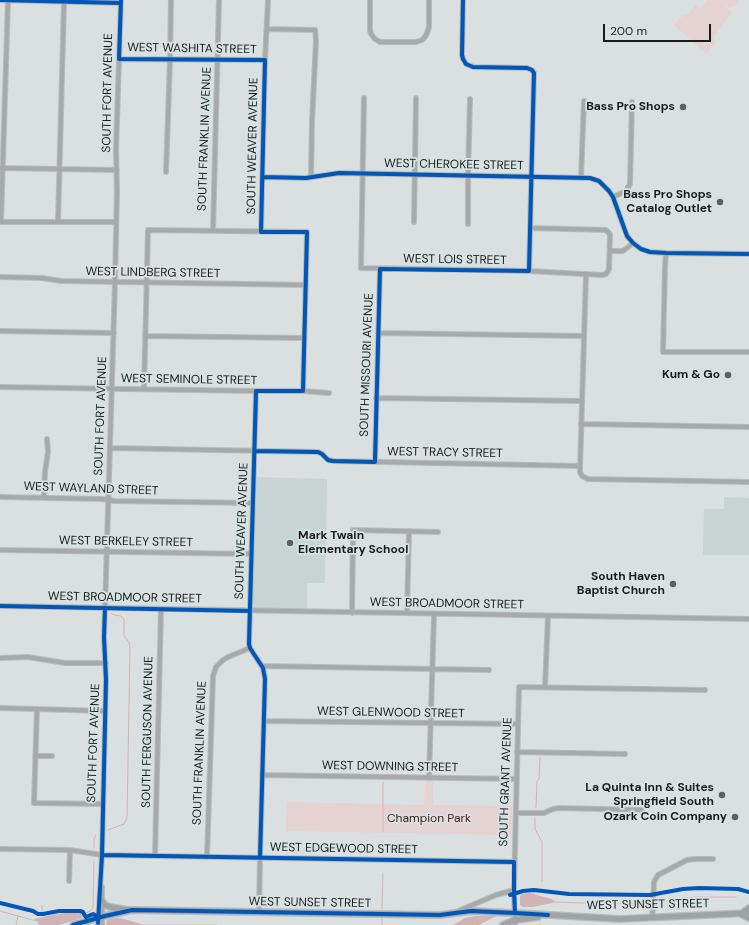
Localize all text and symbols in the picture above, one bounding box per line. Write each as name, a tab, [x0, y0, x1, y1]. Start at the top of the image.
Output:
scale bar	[605, 16, 713, 42]
text: 200 m	[610, 23, 647, 39]
street label: SOUTH FORT AVENUE	[100, 33, 116, 153]
street label: WEST WASHITA STREET	[127, 41, 257, 57]
street label: SOUTH FRANKLIN AVENUE	[195, 67, 215, 211]
street label: SOUTH WEAVER AVENUE	[245, 77, 261, 215]
place label: Bass Pro Shops	[586, 100, 675, 114]
marker: Bass Pro Shops	[678, 102, 688, 112]
street label: WEST CHEROKEE STREET	[384, 157, 524, 173]
place label: Bass Pro Shops Catalog Outlet	[623, 188, 712, 216]
marker: Bass Pro Shops Catalog Outlet	[715, 197, 725, 207]
street label: WEST LOIS STREET	[403, 252, 507, 268]
street label: WEST LINDBERG STREET	[85, 265, 221, 281]
street label: SOUTH MISSOURI AVENUE	[357, 293, 377, 437]
street label: SOUTH FORT AVENUE	[92, 356, 110, 476]
place label: Kum & Go	[662, 368, 720, 382]
marker: Kum & Go	[723, 370, 733, 380]
street label: WEST SEMINOLE STREET	[121, 372, 257, 388]
street label: WEST TRACY STREET	[387, 445, 503, 461]
street label: SOUTH WEAVER AVENUE	[232, 462, 252, 600]
street label: WEST WAYLAND STREET	[23, 479, 159, 499]
place label: Mark Twain Elementary School	[298, 529, 408, 557]
street label: WEST BERKELEY STREET	[59, 534, 193, 550]
marker: Mark Twain Elementary School	[285, 538, 295, 548]
place label: South Haven Baptist Church	[577, 570, 665, 598]
marker: South Haven Baptist Church	[668, 579, 678, 589]
street label: WEST BROADMOOR STREET	[48, 589, 202, 607]
street label: WEST BROADMOOR STREET	[370, 595, 524, 613]
street label: SOUTH FERGUSON AVENUE	[139, 656, 157, 808]
street label: SOUTH FRANKLIN AVENUE	[190, 681, 210, 825]
street label: SOUTH FORT AVENUE	[85, 683, 103, 803]
street label: WEST GLENWOOD STREET	[317, 705, 465, 721]
street label: SOUTH GRANT AVENUE	[497, 717, 515, 847]
street label: WEST DOWNING STREET	[322, 759, 458, 775]
place label: La Quinta Inn & Suites Springfield South	[585, 781, 714, 809]
marker: La Quinta Inn & Suites Springfield South	[717, 790, 727, 800]
place label: Ozark Coin Company	[604, 810, 727, 824]
park label: Champion Park	[387, 812, 471, 826]
marker: Ozark Coin Company	[730, 812, 740, 822]
street label: WEST EDGEWOOD STREET	[270, 841, 418, 857]
street label: WEST SUNSET STREET	[249, 895, 371, 911]
street label: WEST SUNSET STREET	[587, 897, 709, 913]

